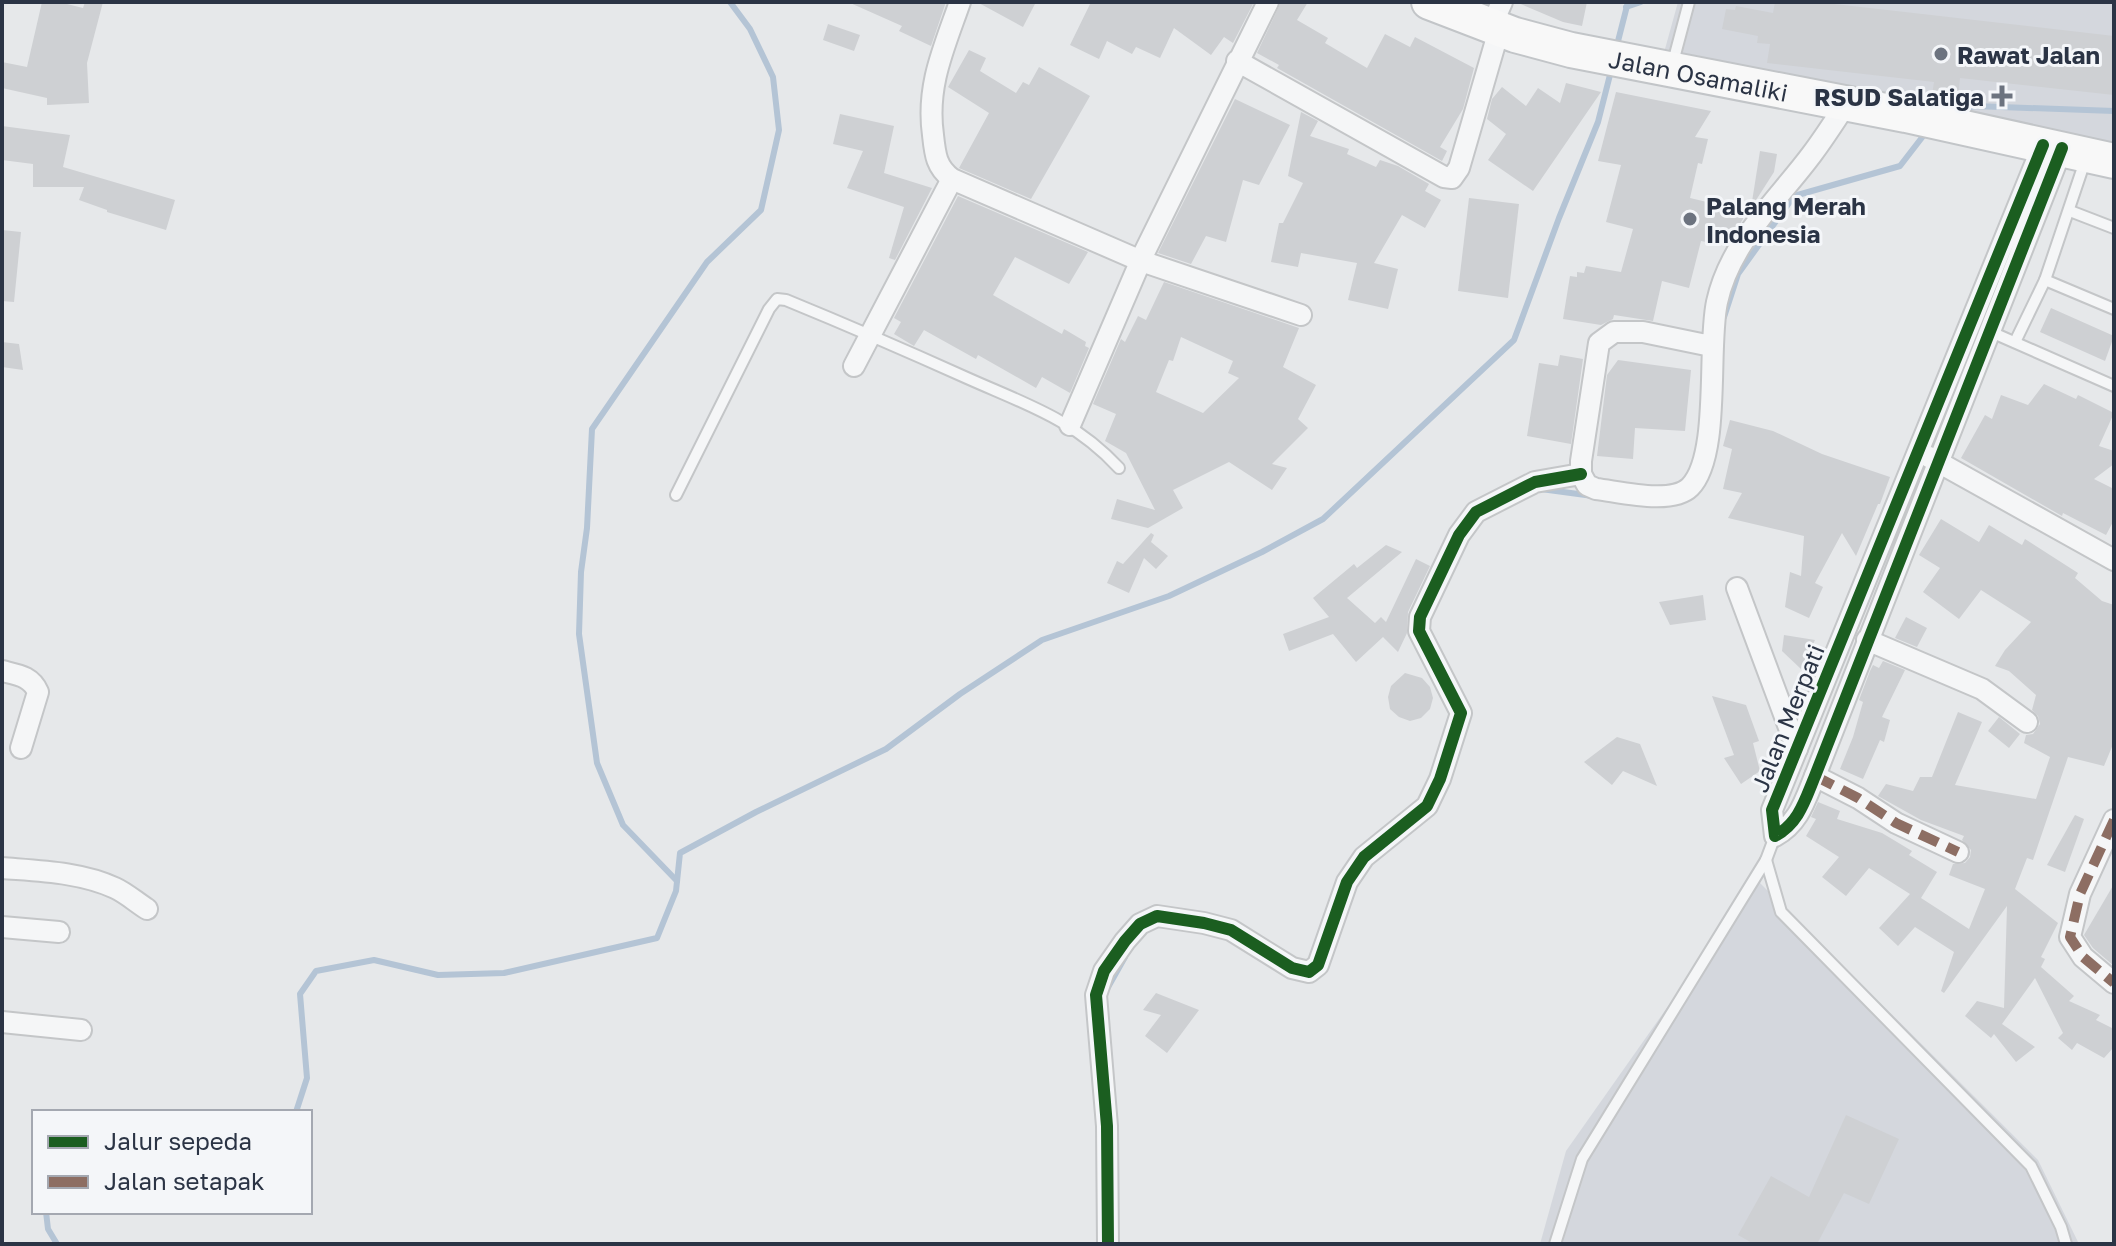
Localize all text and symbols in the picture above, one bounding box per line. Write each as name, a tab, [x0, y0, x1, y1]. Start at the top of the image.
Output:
place label: Rawat Jalan	[1957, 40, 2100, 69]
street label: Jalan Osamaliki	[1606, 43, 1791, 106]
marker: Rawat Jalan	[1932, 45, 1950, 63]
place label: RSUD Salatiga	[1814, 82, 1984, 111]
marker: RSUD Salatiga	[1991, 85, 2013, 107]
place label: Palang Merah Indonesia	[1706, 191, 1866, 248]
marker: Palang Merah Indonesia	[1681, 210, 1699, 228]
street label: Jalan Merpati	[1744, 640, 1830, 796]
legend	[32, 1110, 312, 1214]
text: Jalur sepeda	[104, 1126, 252, 1155]
text: Jalan setapak	[104, 1166, 265, 1195]

